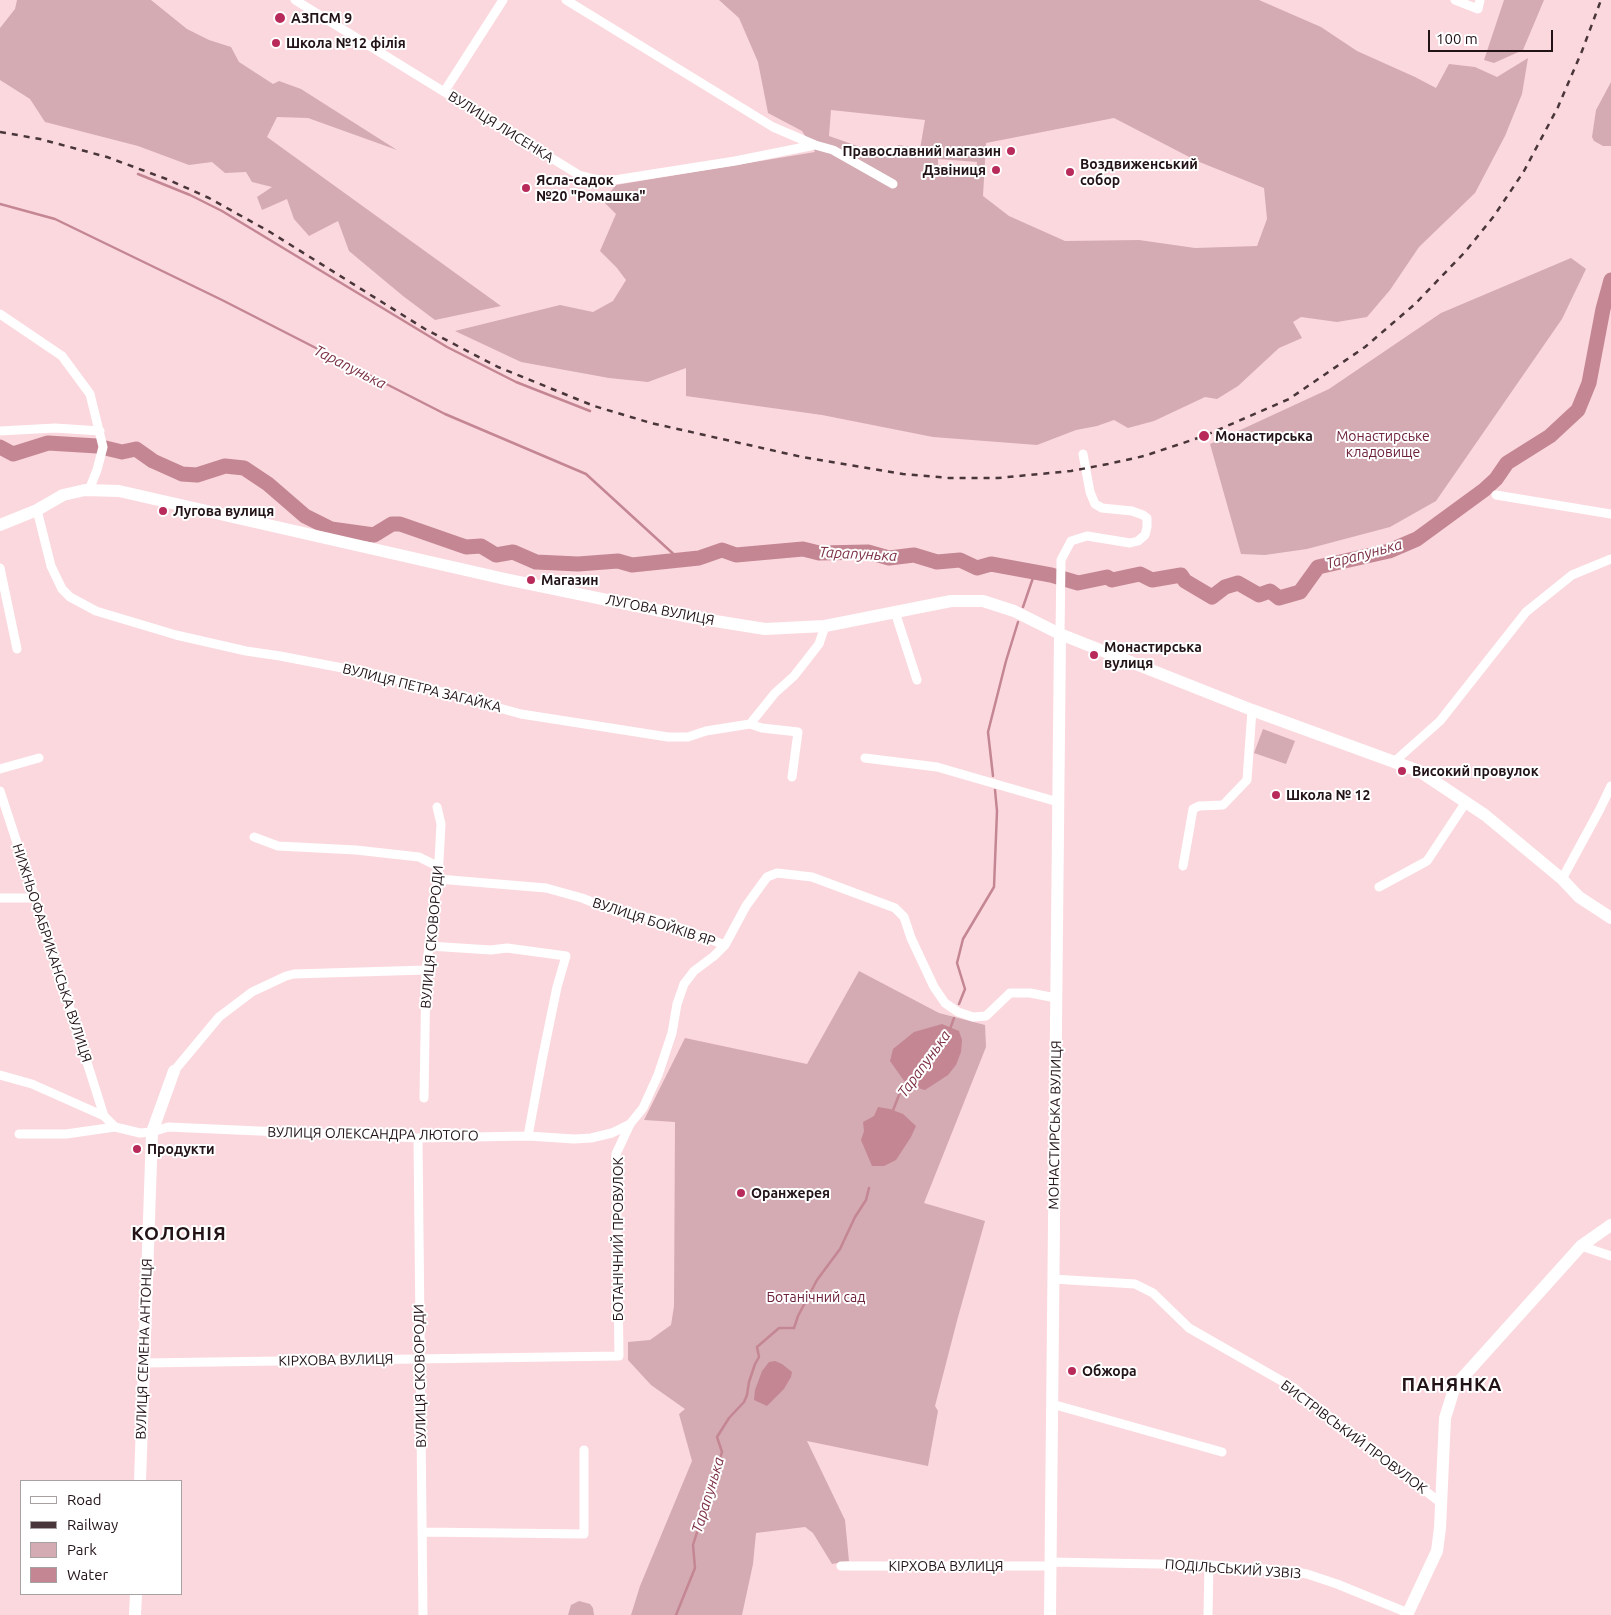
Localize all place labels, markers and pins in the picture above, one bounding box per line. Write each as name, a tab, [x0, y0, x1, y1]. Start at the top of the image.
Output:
place label: АЗПСМ 9	[291, 10, 352, 26]
marker: АЗПСМ 9	[273, 11, 287, 25]
place label: Школа №12 філія	[286, 35, 406, 51]
marker: Школа №12 філія	[270, 37, 282, 49]
place label: Православний магазин	[843, 143, 1001, 159]
marker: Православний магазин	[1005, 145, 1017, 157]
place label: Воздвиженський собор	[1080, 156, 1198, 188]
place label: Дзвіниця	[922, 162, 986, 178]
marker: Дзвіниця	[990, 164, 1002, 176]
marker: Воздвиженський собор	[1064, 166, 1076, 178]
place label: Ясла-садок №20 "Ромашка"	[536, 172, 646, 204]
marker: Ясла-садок №20 "Ромашка"	[520, 182, 532, 194]
place label: Монастирська	[1215, 428, 1313, 444]
marker: Монастирська	[1197, 429, 1211, 443]
place label: Лугова вулиця	[173, 503, 274, 519]
marker: Лугова вулиця	[157, 505, 169, 517]
place label: Магазин	[541, 572, 599, 588]
marker: Магазин	[525, 574, 537, 586]
place label: Монастирська вулиця	[1104, 639, 1202, 672]
marker: Монастирська вулиця	[1088, 649, 1100, 661]
place label: Високий провулок	[1412, 763, 1539, 779]
marker: Високий провулок	[1396, 765, 1408, 777]
place label: Школа № 12	[1286, 787, 1370, 803]
marker: Школа № 12	[1270, 789, 1282, 801]
place label: Продукти	[147, 1141, 215, 1157]
marker: Продукти	[131, 1143, 143, 1155]
place label: Оранжерея	[751, 1185, 830, 1201]
marker: Оранжерея	[735, 1187, 747, 1199]
place label: Обжора	[1082, 1363, 1137, 1379]
marker: Обжора	[1066, 1365, 1078, 1377]

